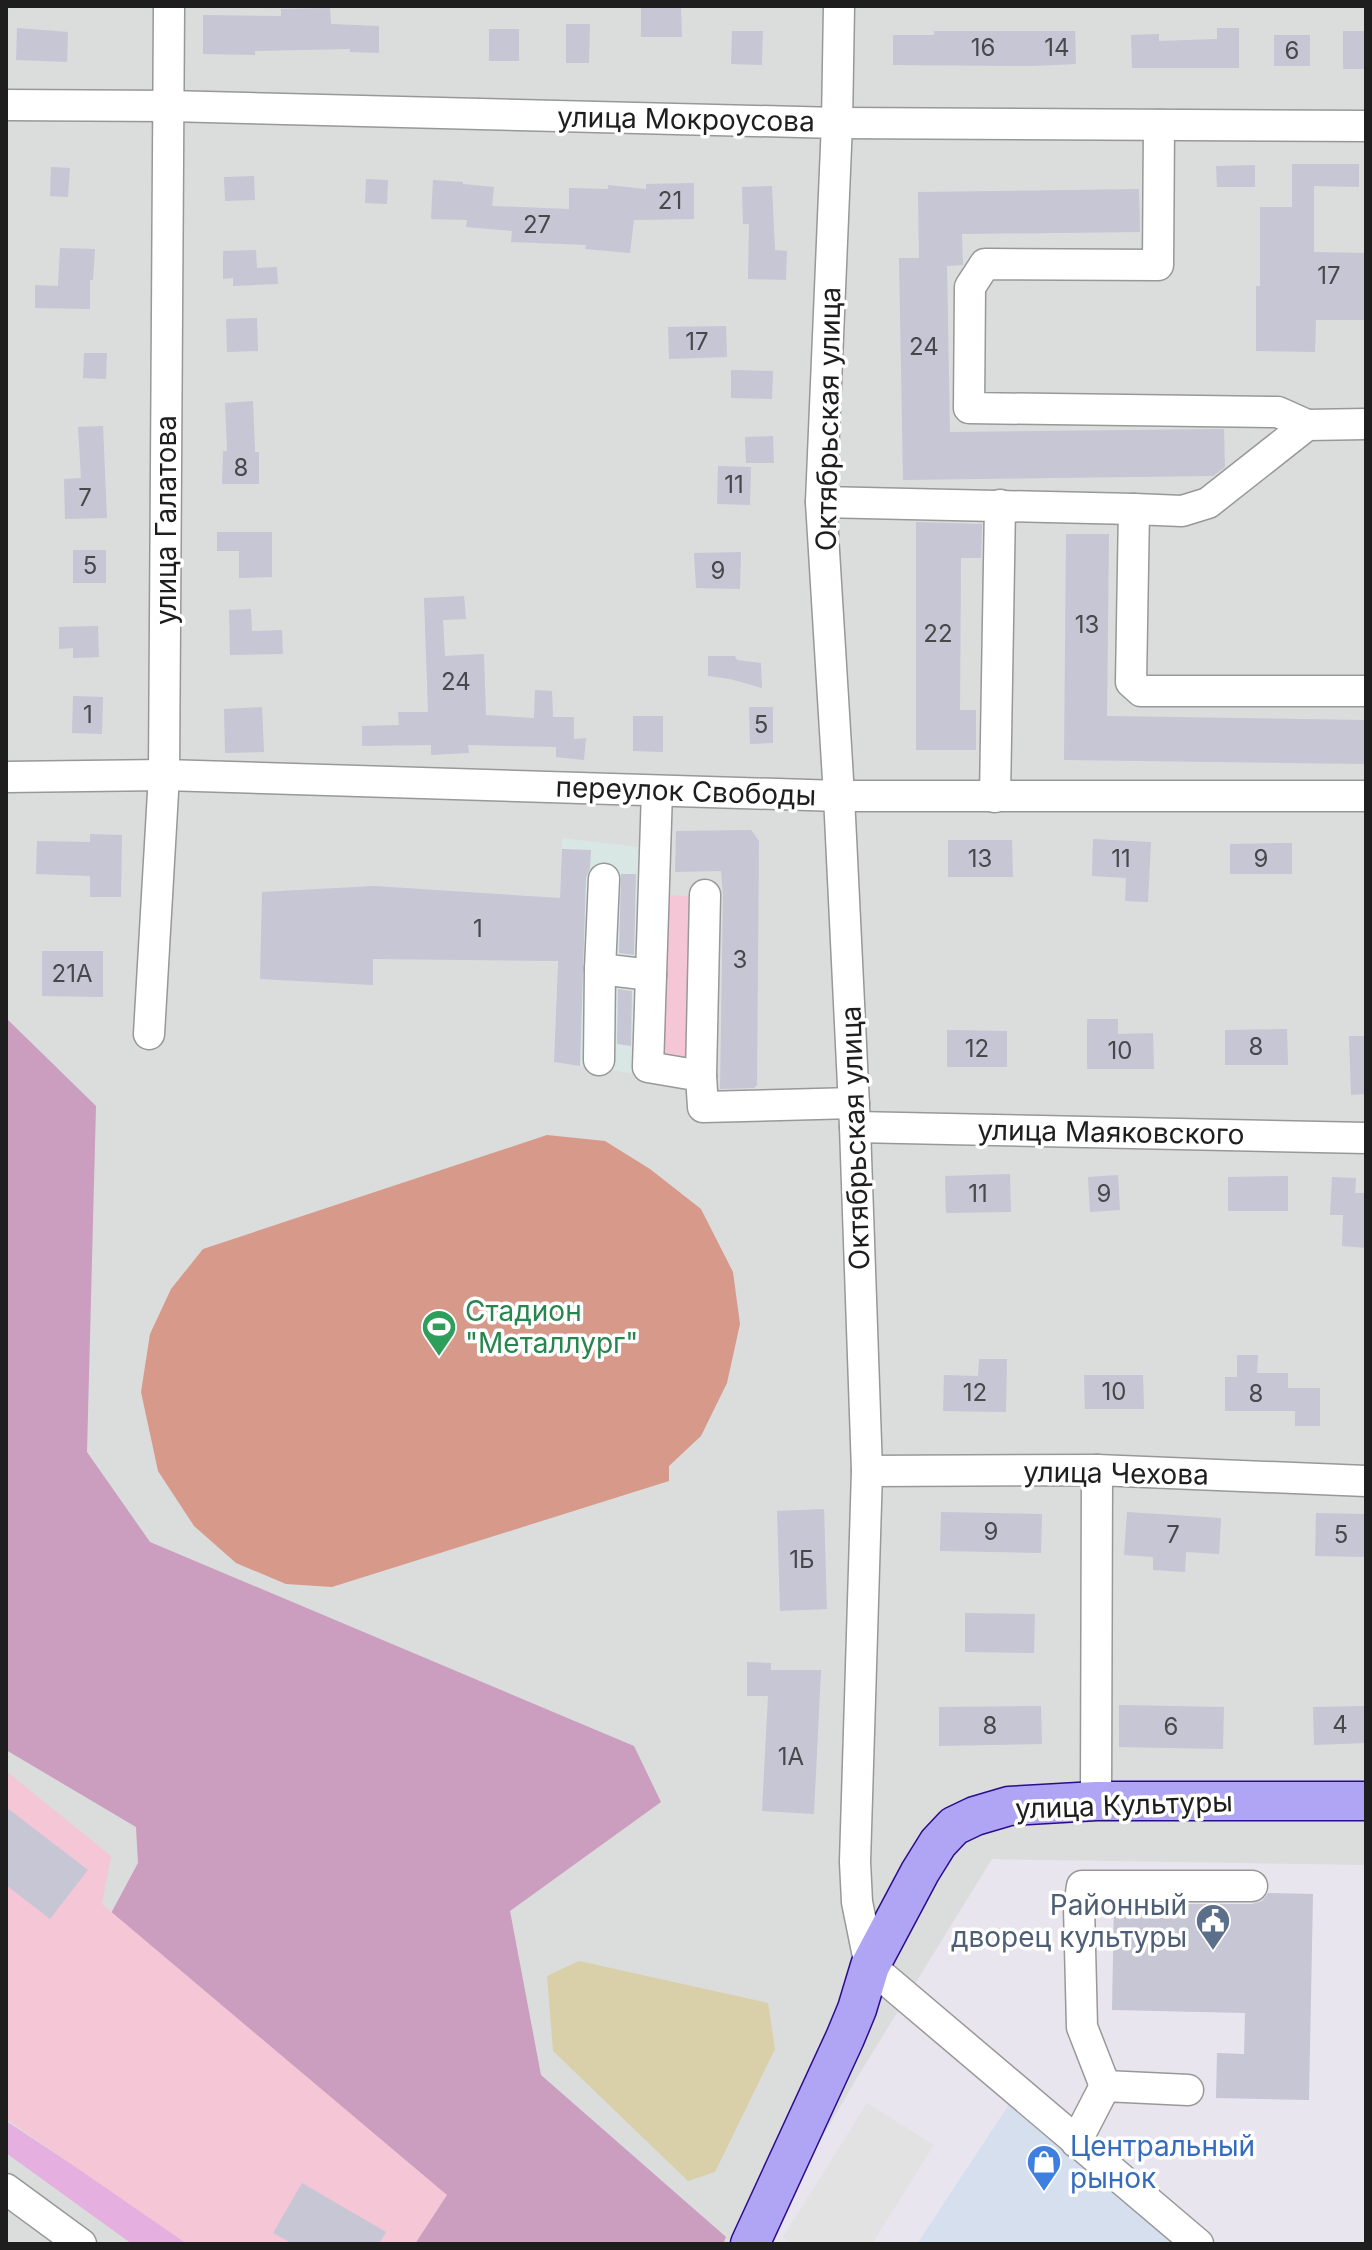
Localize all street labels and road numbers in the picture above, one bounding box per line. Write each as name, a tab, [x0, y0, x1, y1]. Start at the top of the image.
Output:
street label: улица Мокроусова	[557, 100, 815, 138]
street label: Октябрьская улица	[809, 287, 847, 551]
street label: улица Галатова	[149, 415, 183, 625]
street label: переулок Свободы	[555, 769, 817, 813]
street label: Октябрьская улица	[833, 1005, 877, 1271]
street label: улица Маяковского	[977, 1113, 1245, 1151]
street label: улица Чехова	[1023, 1454, 1209, 1492]
street label: улица Культуры	[1015, 1784, 1233, 1826]

